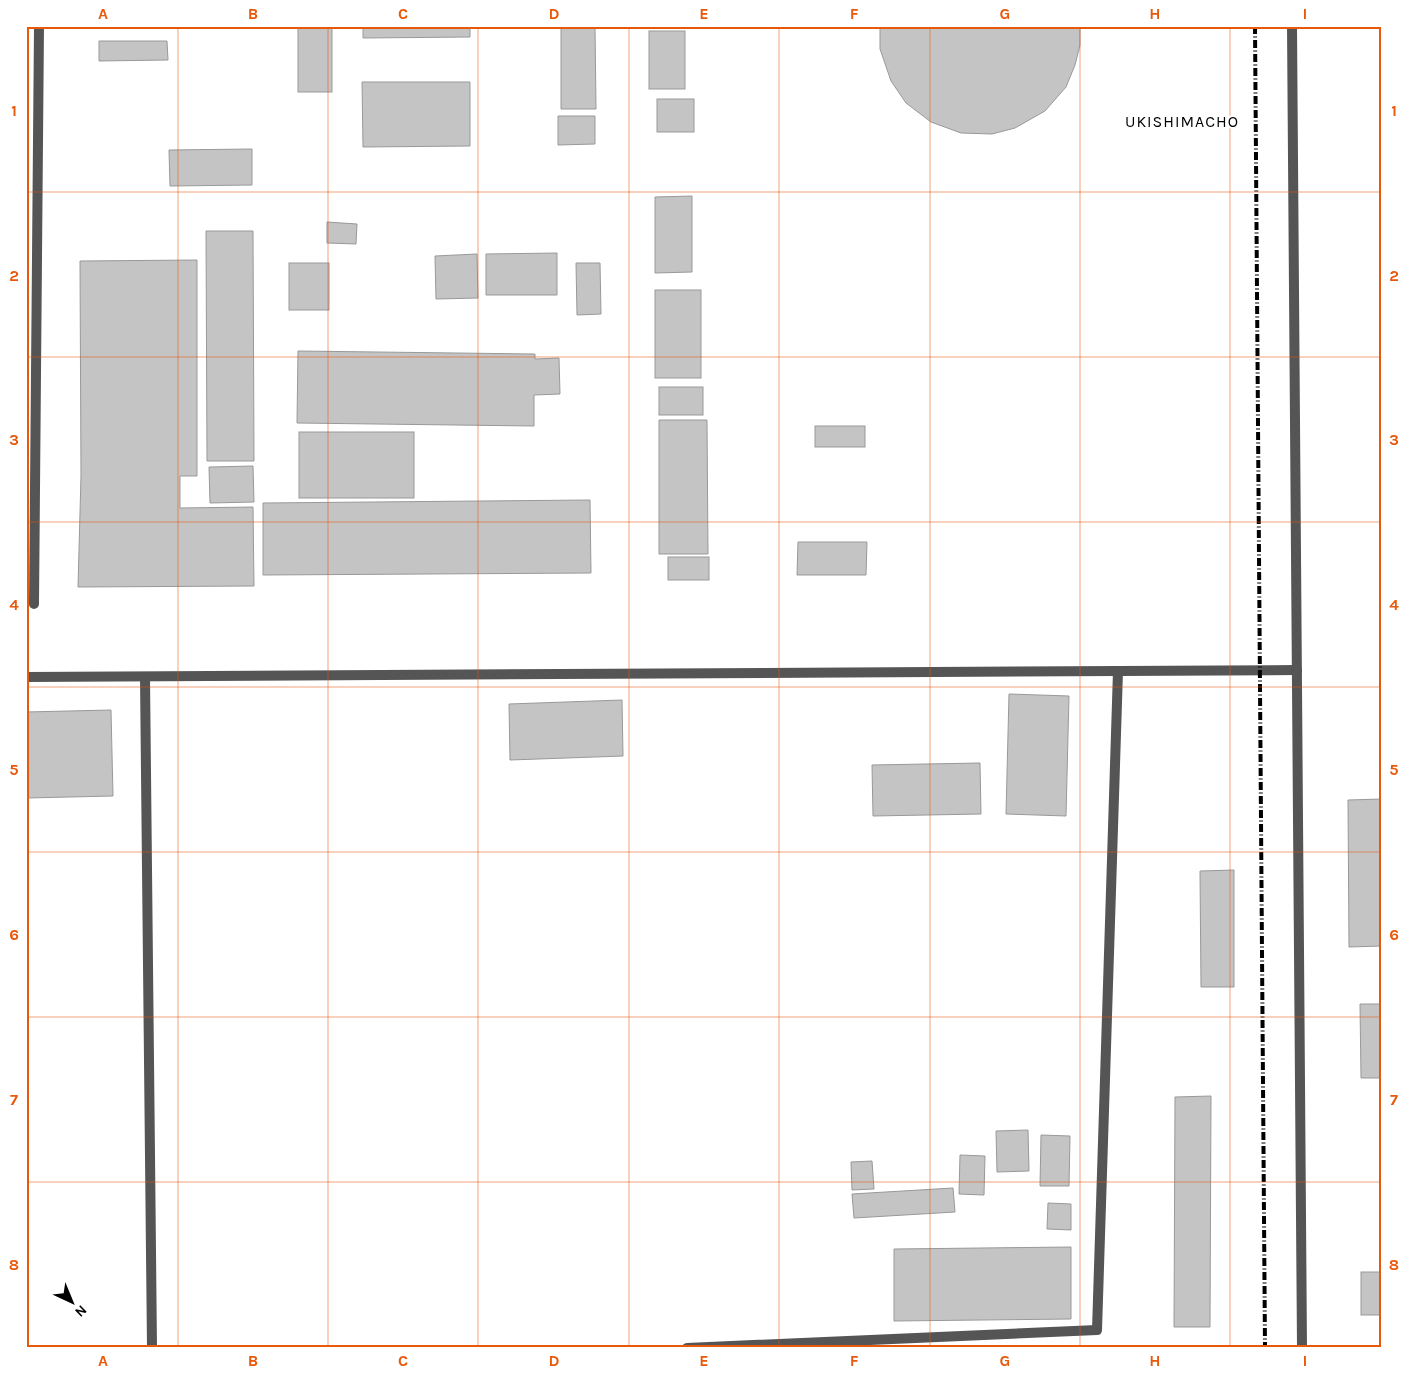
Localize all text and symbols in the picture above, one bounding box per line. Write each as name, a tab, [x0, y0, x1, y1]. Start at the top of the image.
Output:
text: A	[98, 4, 108, 23]
text: B	[248, 4, 258, 23]
text: C	[398, 4, 408, 23]
text: D	[549, 4, 560, 23]
text: E	[699, 4, 709, 23]
text: F	[850, 4, 859, 23]
text: G	[1000, 4, 1010, 23]
text: H	[1149, 4, 1161, 23]
text: I	[1303, 4, 1307, 23]
text: 1	[11, 101, 17, 120]
text: 1	[1391, 101, 1397, 120]
district label: UKISHIMACHO	[1125, 112, 1239, 131]
text: 2	[9, 266, 19, 285]
text: 2	[1389, 266, 1399, 285]
text: 3	[9, 430, 19, 449]
text: 3	[1389, 430, 1399, 449]
text: 4	[9, 595, 19, 614]
text: 4	[1389, 595, 1399, 614]
text: 5	[9, 760, 19, 779]
text: 5	[1389, 760, 1399, 779]
text: 6	[9, 925, 19, 944]
text: 6	[1389, 925, 1399, 944]
text: 7	[10, 1090, 18, 1109]
text: 7	[1390, 1090, 1398, 1109]
text: 8	[9, 1255, 19, 1274]
text: 8	[1389, 1255, 1399, 1274]
north arrow	[48, 1276, 98, 1326]
text: N	[71, 1301, 90, 1321]
text: A	[98, 1351, 108, 1370]
text: B	[248, 1351, 258, 1370]
text: C	[398, 1351, 408, 1370]
text: D	[549, 1351, 560, 1370]
text: E	[699, 1351, 709, 1370]
text: F	[850, 1351, 859, 1370]
text: G	[1000, 1351, 1010, 1370]
text: H	[1149, 1351, 1161, 1370]
text: I	[1303, 1351, 1307, 1370]

